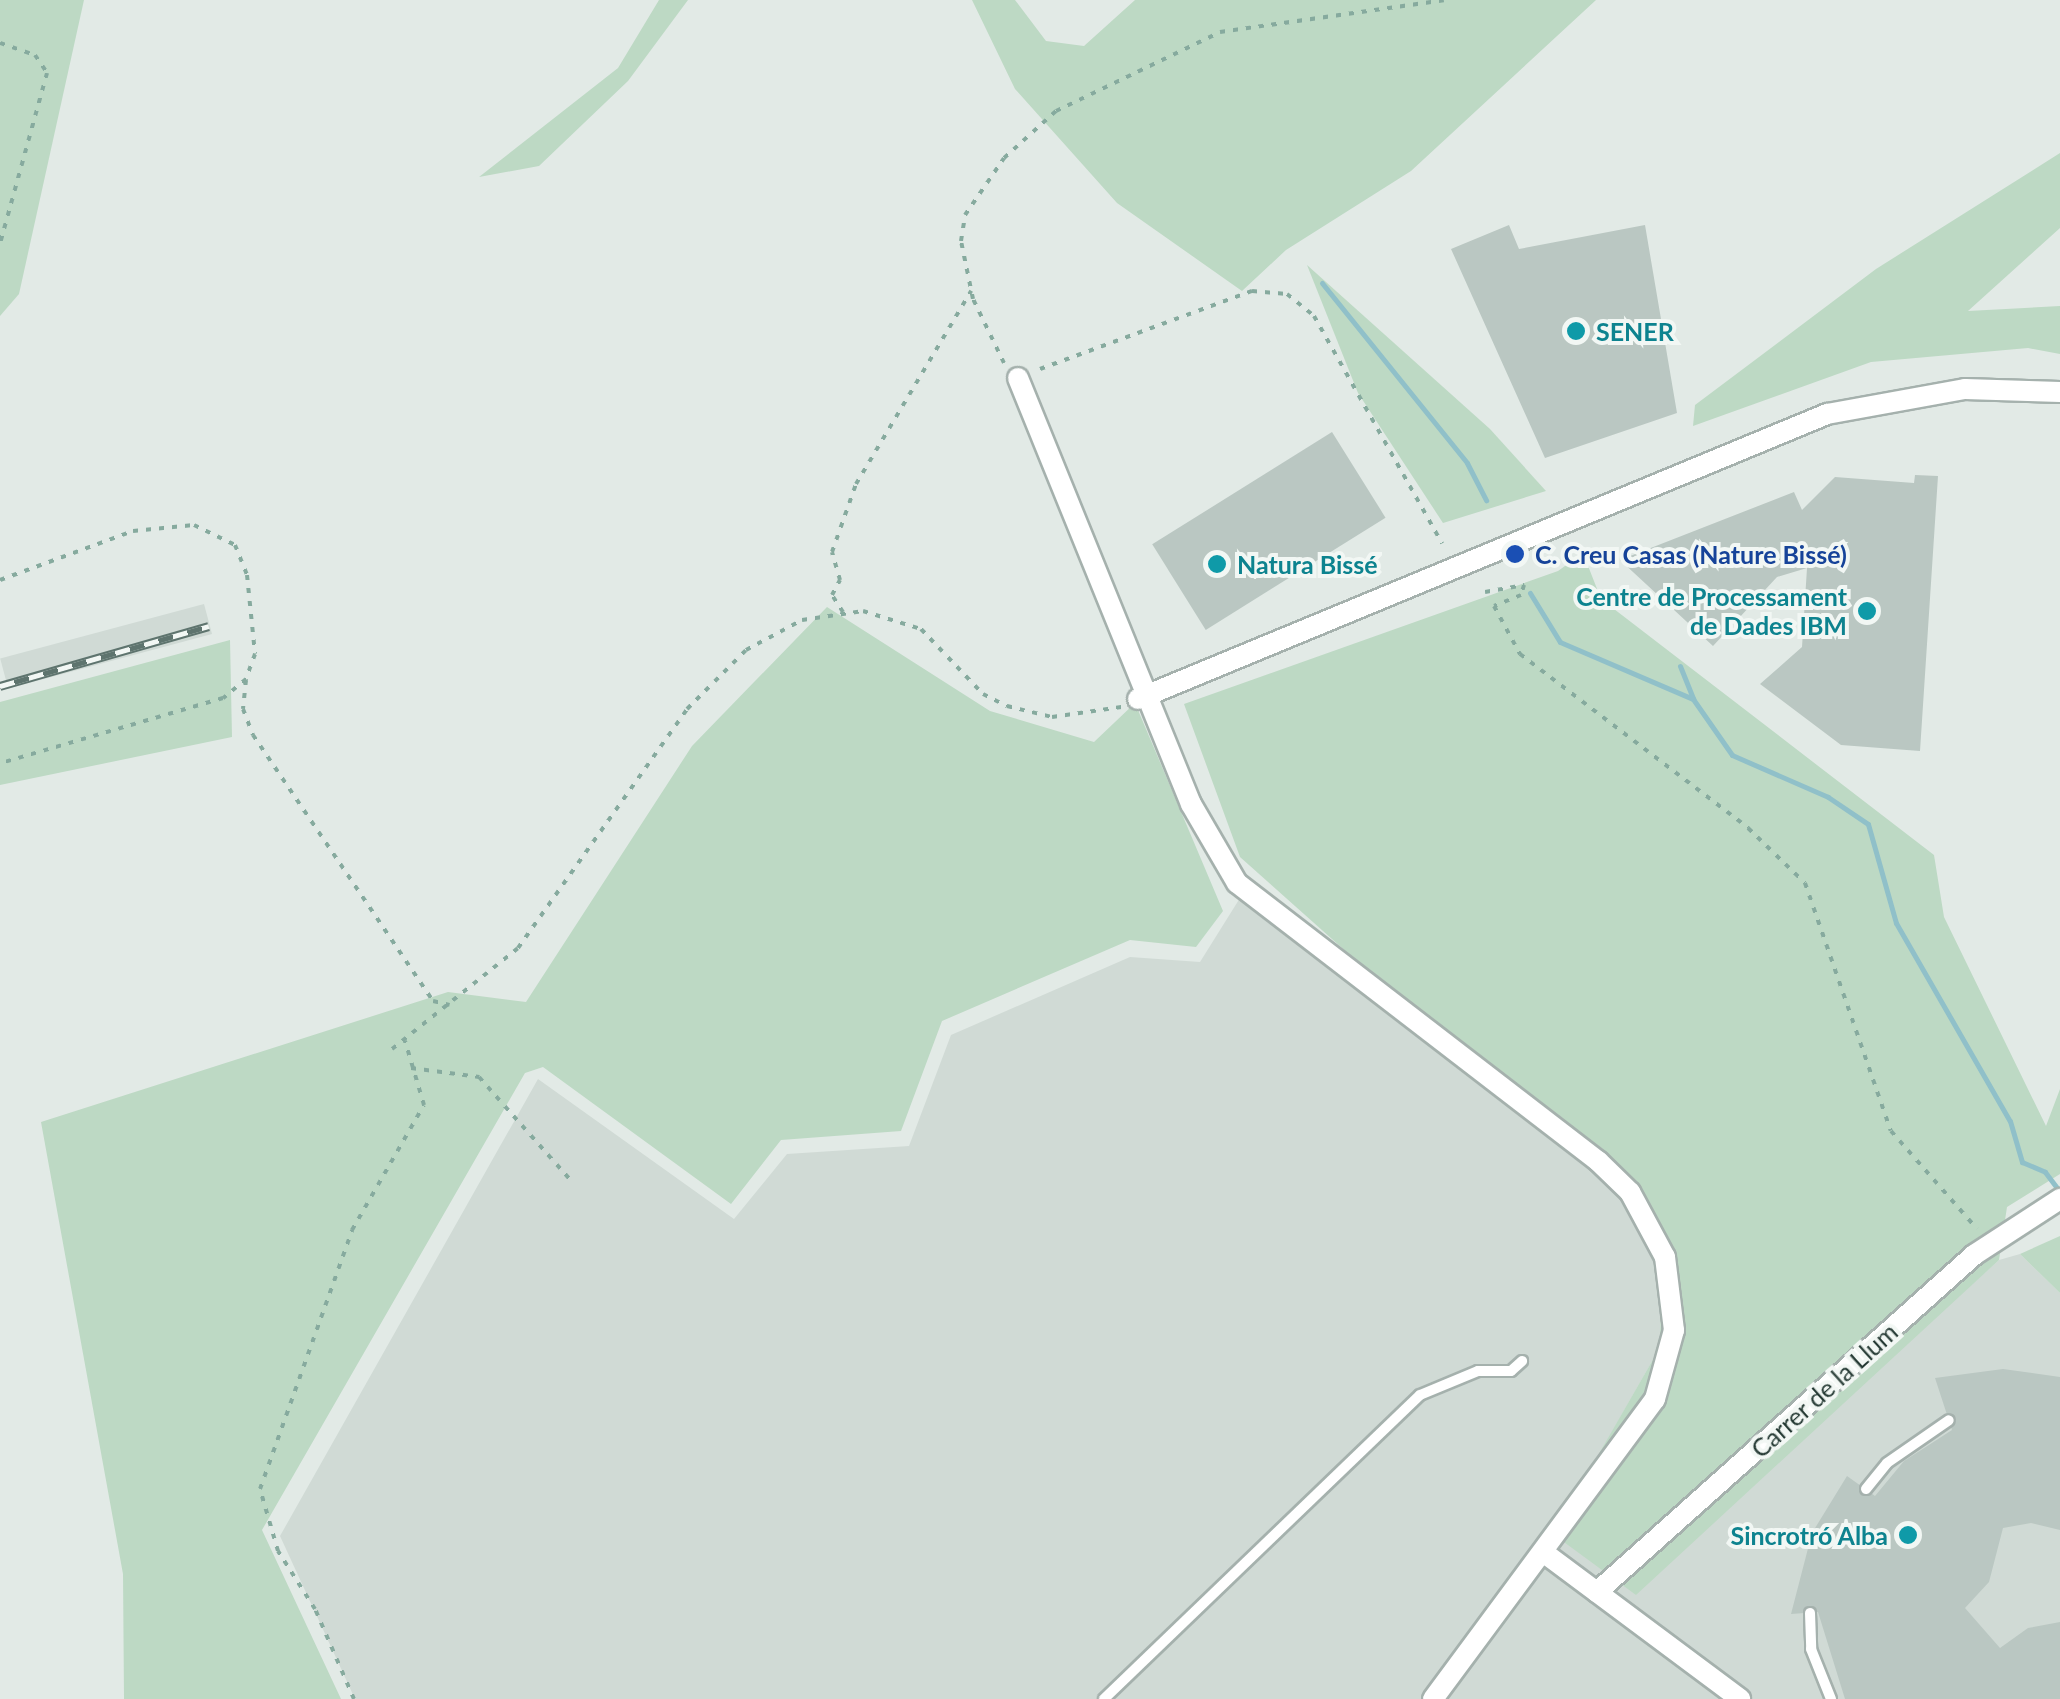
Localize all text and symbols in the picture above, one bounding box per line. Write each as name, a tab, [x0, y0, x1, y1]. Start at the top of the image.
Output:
place label: SENER	[1596, 316, 1674, 346]
marker: SENER	[1565, 320, 1587, 342]
place label: C. Creu Casas (Nature Bissé)	[1535, 539, 1847, 569]
marker: C. Creu Casas (Nature Bissé)	[1504, 543, 1526, 565]
place label: Natura Bissé	[1237, 549, 1378, 579]
marker: Natura Bissé	[1206, 553, 1228, 575]
place label: Centre de Processament de Dades IBM	[1576, 582, 1847, 641]
marker: Centre de Processament de Dades IBM	[1856, 600, 1878, 622]
street label: Carrer de la Llum	[1744, 1316, 1904, 1464]
place label: Sincrotró Alba	[1730, 1520, 1888, 1550]
marker: Sincrotró Alba	[1897, 1524, 1919, 1546]

